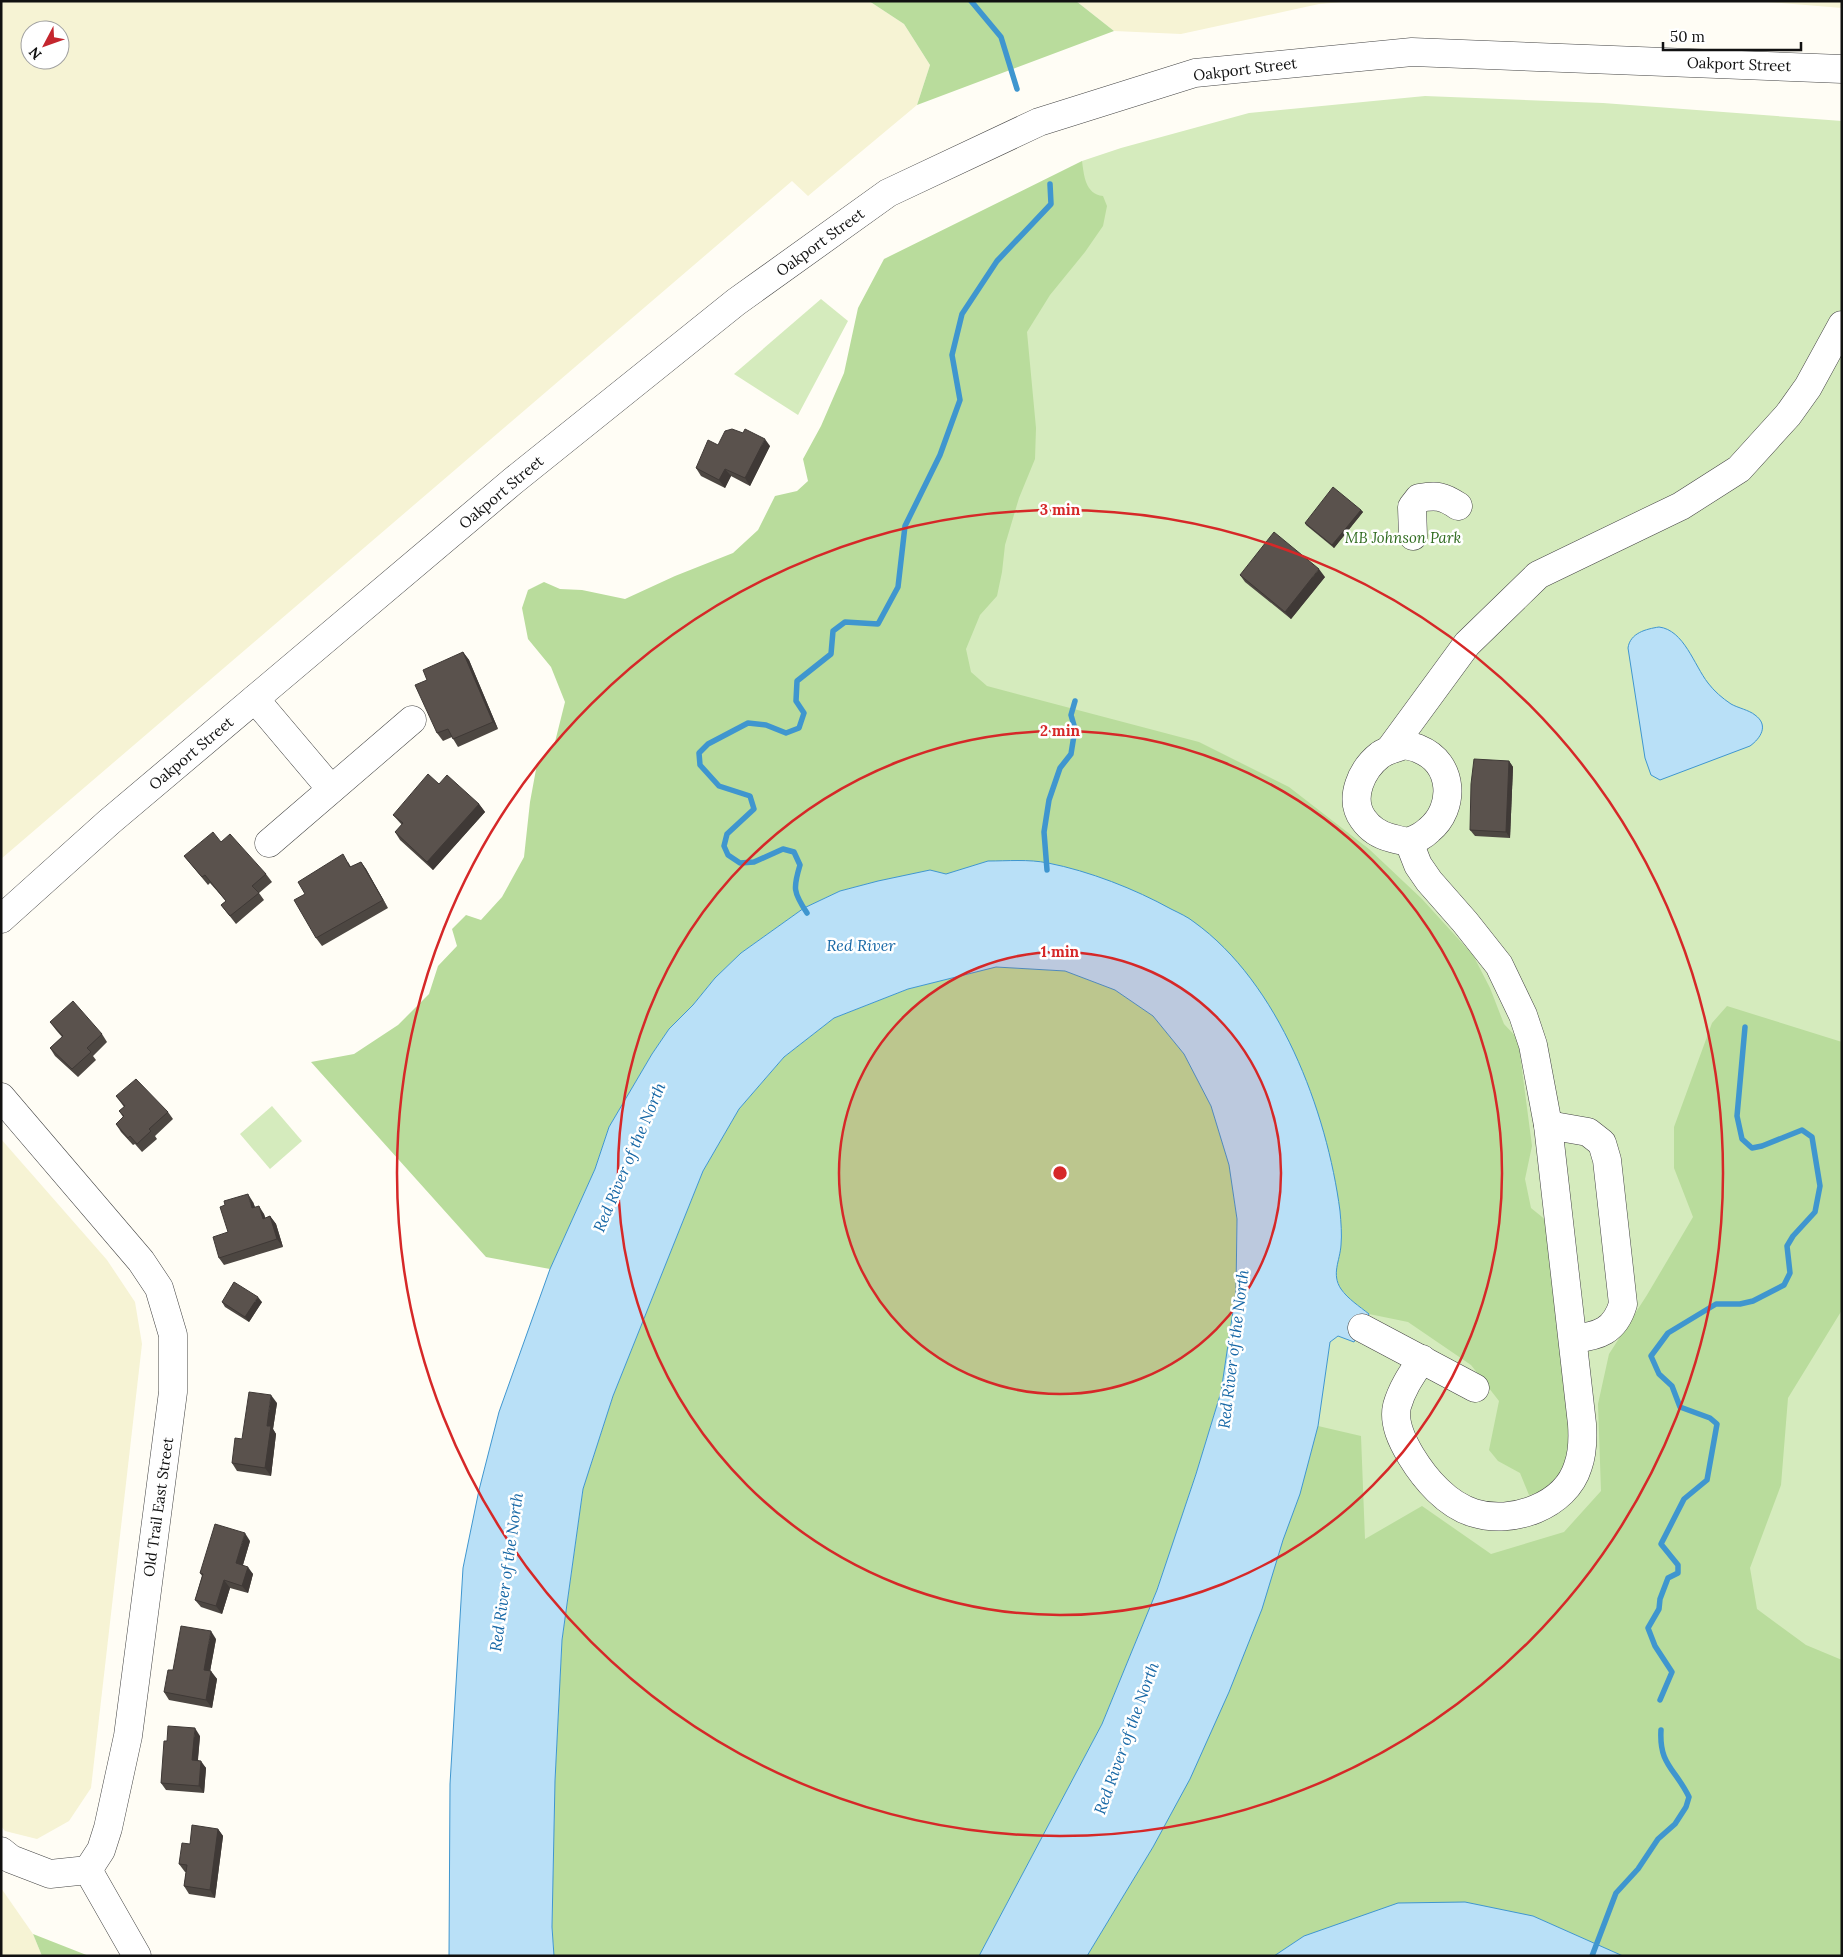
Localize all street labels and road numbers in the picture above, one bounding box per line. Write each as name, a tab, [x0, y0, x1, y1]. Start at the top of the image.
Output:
street label: Oakport Street	[1192, 53, 1298, 85]
street label: Oakport Street	[1687, 53, 1792, 75]
street label: Oakport Street	[772, 204, 868, 280]
street label: Oakport Street	[455, 451, 547, 533]
street label: Oakport Street	[145, 712, 237, 794]
street label: Old Trail East Street	[139, 1436, 177, 1578]

